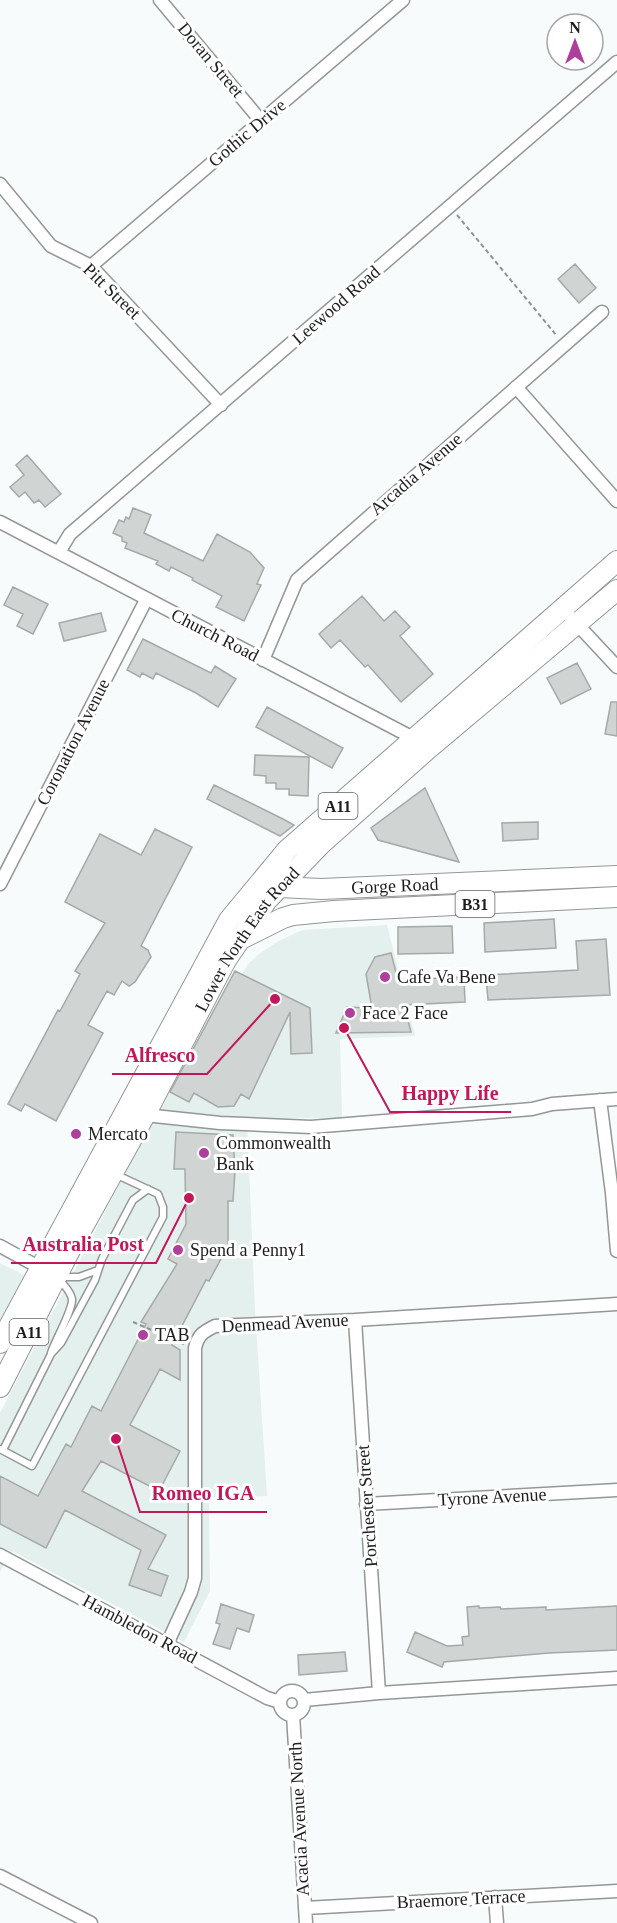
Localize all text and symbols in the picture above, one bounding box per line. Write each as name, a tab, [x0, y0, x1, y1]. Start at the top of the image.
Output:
north arrow	[545, 12, 605, 72]
street label: Doran Street	[174, 19, 248, 101]
text: N	[569, 19, 581, 36]
street label: Gothic Drive	[204, 95, 290, 171]
street label: Pitt Street	[79, 259, 145, 323]
street label: Leewood Road	[288, 262, 384, 348]
street label: Arcadia Avenue	[366, 429, 466, 519]
street label: Church Road	[168, 604, 262, 666]
street label: Coronation Avenue	[33, 675, 113, 809]
road number: A11	[318, 793, 358, 819]
street label: Lower North East Road	[191, 863, 303, 1015]
street label: Gorge Road	[351, 874, 439, 898]
road number: B31	[456, 891, 494, 917]
place label: Cafe Va Bene	[397, 967, 496, 987]
marker: Cafe Va Bene	[378, 970, 392, 984]
place label: Face 2 Face	[362, 1003, 448, 1023]
marker: Face 2 Face	[343, 1006, 357, 1020]
callout: Alfresco	[112, 1036, 207, 1074]
text: Alfresco	[125, 1044, 195, 1066]
callout: Happy Life	[390, 1074, 511, 1112]
text: Happy Life	[401, 1082, 499, 1105]
place label: Mercato	[88, 1124, 148, 1144]
marker: Mercato	[69, 1127, 83, 1141]
place label: Commonwealth Bank	[216, 1133, 331, 1174]
marker: Commonwealth Bank	[197, 1146, 211, 1160]
callout: Australia Post	[11, 1225, 156, 1263]
text: Australia Post	[22, 1233, 144, 1255]
place label: Spend a Penny1	[190, 1240, 306, 1260]
marker: Spend a Penny1	[171, 1243, 185, 1257]
street label: Denmead Avenue	[221, 1310, 349, 1336]
road number: A11	[9, 1319, 48, 1345]
place label: TAB	[155, 1325, 190, 1345]
marker: TAB	[136, 1328, 150, 1342]
street label: Porchester Street	[353, 1444, 381, 1568]
callout: Romeo IGA	[140, 1474, 267, 1512]
text: Romeo IGA	[152, 1482, 255, 1504]
street label: Tyrone Avenue	[437, 1484, 547, 1510]
street label: Hambledon Road	[79, 1590, 201, 1668]
street label: Acacia Avenue North	[285, 1741, 313, 1897]
street label: Braemore Terrace	[396, 1886, 526, 1912]

